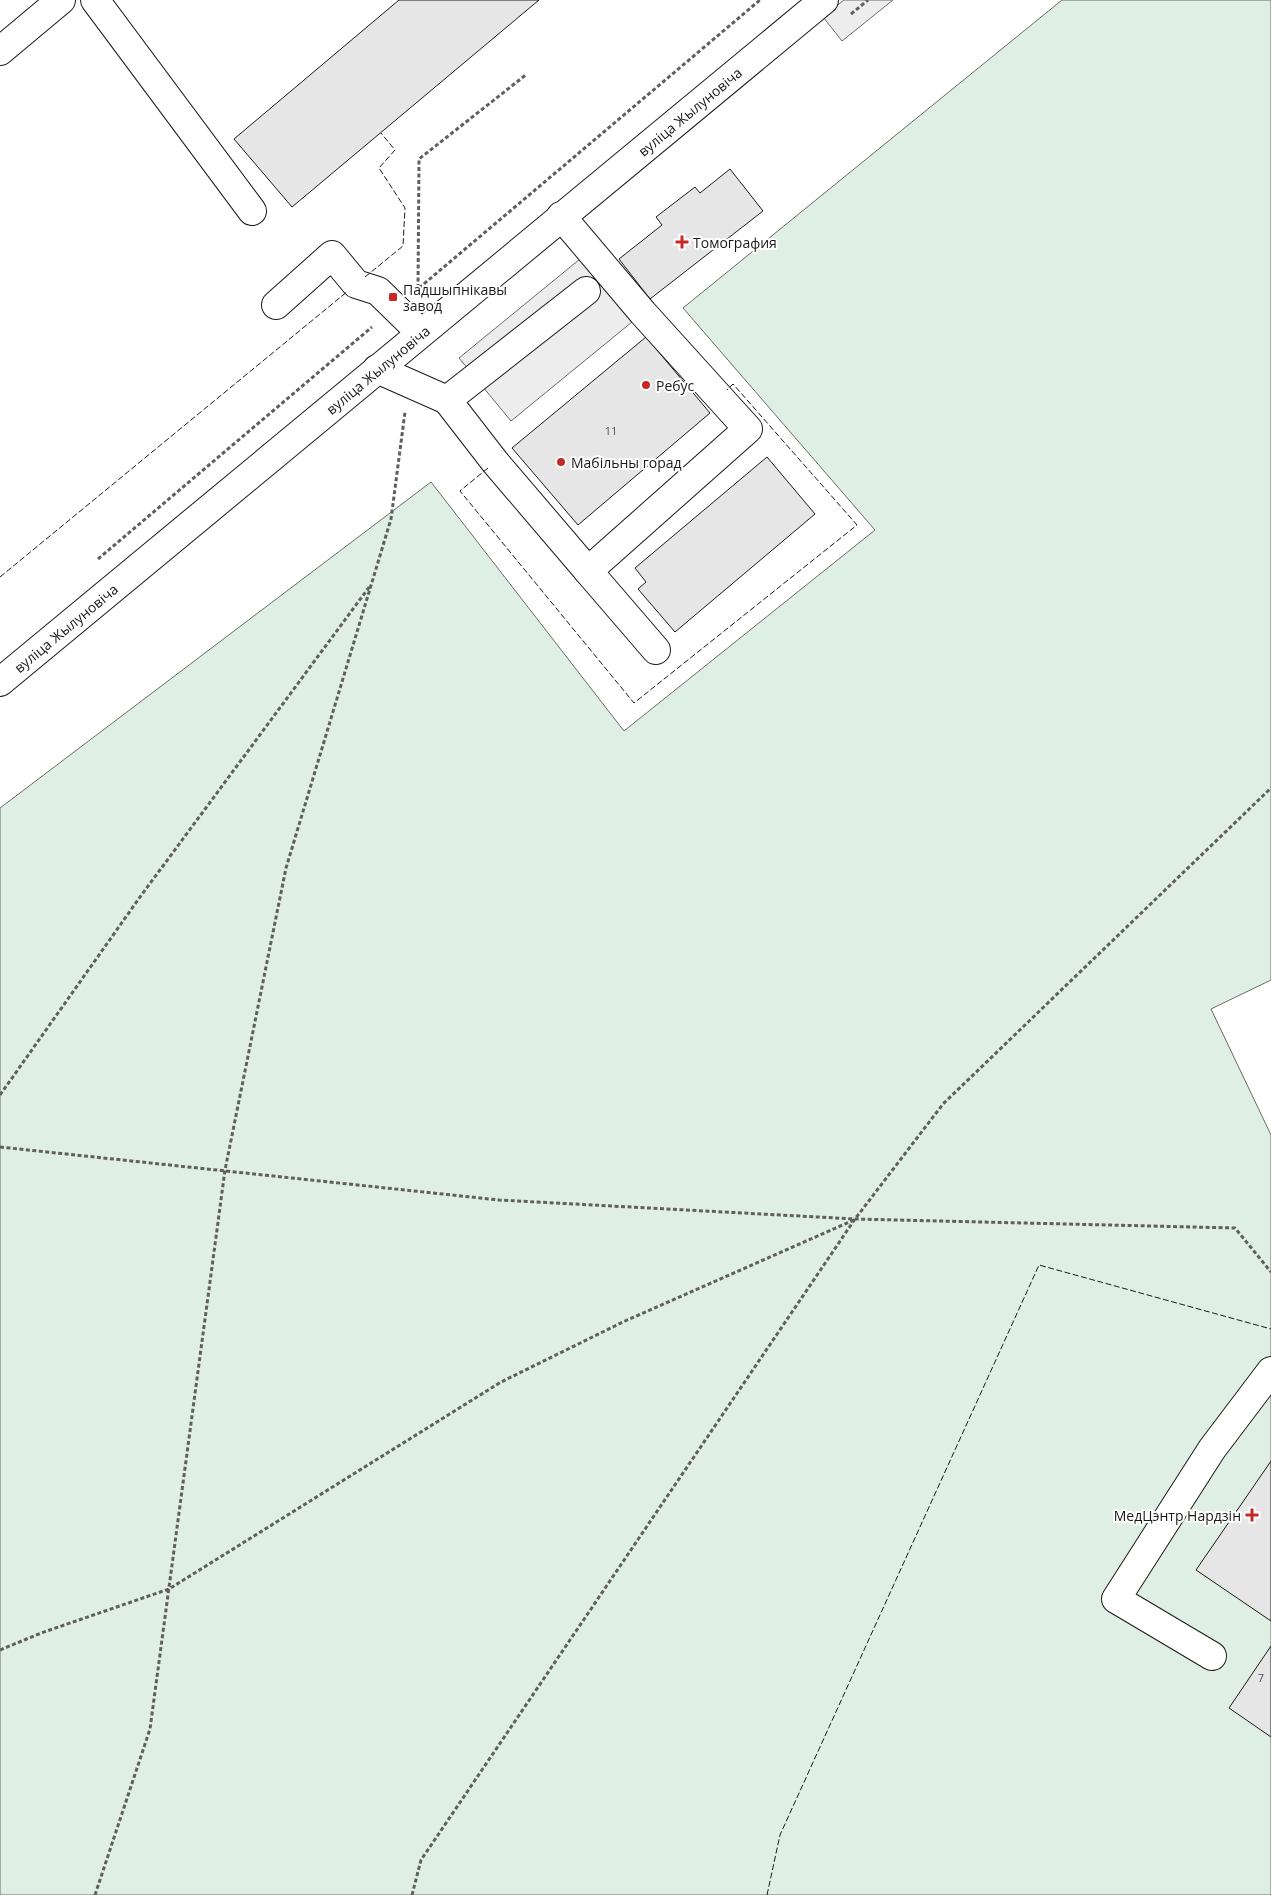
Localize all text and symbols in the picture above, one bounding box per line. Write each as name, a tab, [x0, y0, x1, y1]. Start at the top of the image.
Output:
street label: вуліца Жылуновіча	[634, 63, 745, 160]
place label: Томография	[693, 233, 777, 252]
marker: Томография	[675, 235, 689, 249]
place label: Падшыпнікавы завод	[403, 280, 507, 315]
marker: Падшыпнікавы завод	[387, 291, 399, 303]
street label: вуліца Жылуновіча	[322, 321, 433, 418]
place label: Ребус	[656, 376, 695, 395]
marker: Ребус	[640, 379, 652, 391]
house number: 11	[605, 423, 617, 438]
place label: Мабільны горад	[571, 453, 682, 472]
marker: Мабільны горад	[555, 456, 567, 468]
street label: вуліца Жылуновіча	[10, 579, 121, 676]
place label: МедЦэнтр Нардзін	[1114, 1506, 1241, 1525]
marker: МедЦэнтр Нардзін	[1245, 1508, 1259, 1522]
house number: 7	[1258, 1670, 1264, 1685]

